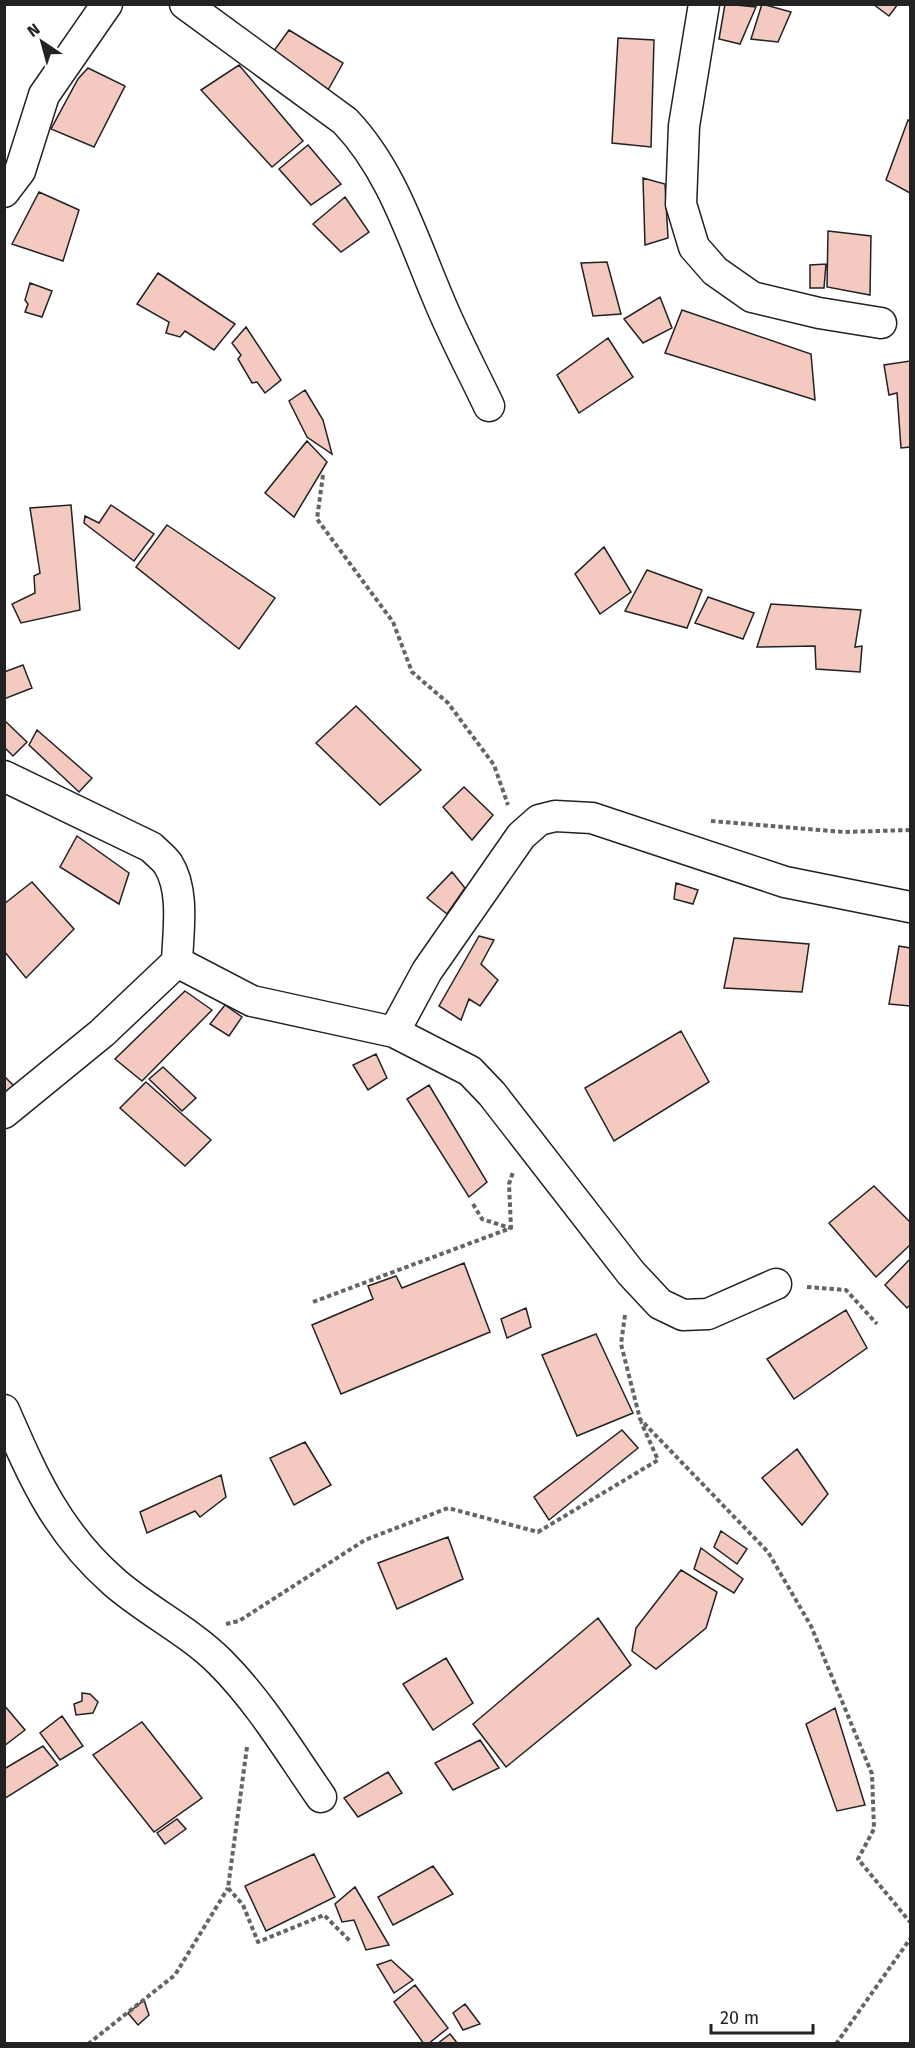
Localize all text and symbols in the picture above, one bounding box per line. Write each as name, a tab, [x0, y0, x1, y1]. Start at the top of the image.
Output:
north arrow	[12, 12, 72, 72]
text: N	[24, 19, 43, 41]
scale bar	[711, 1997, 813, 2035]
text: 20 m	[720, 2007, 759, 2029]

